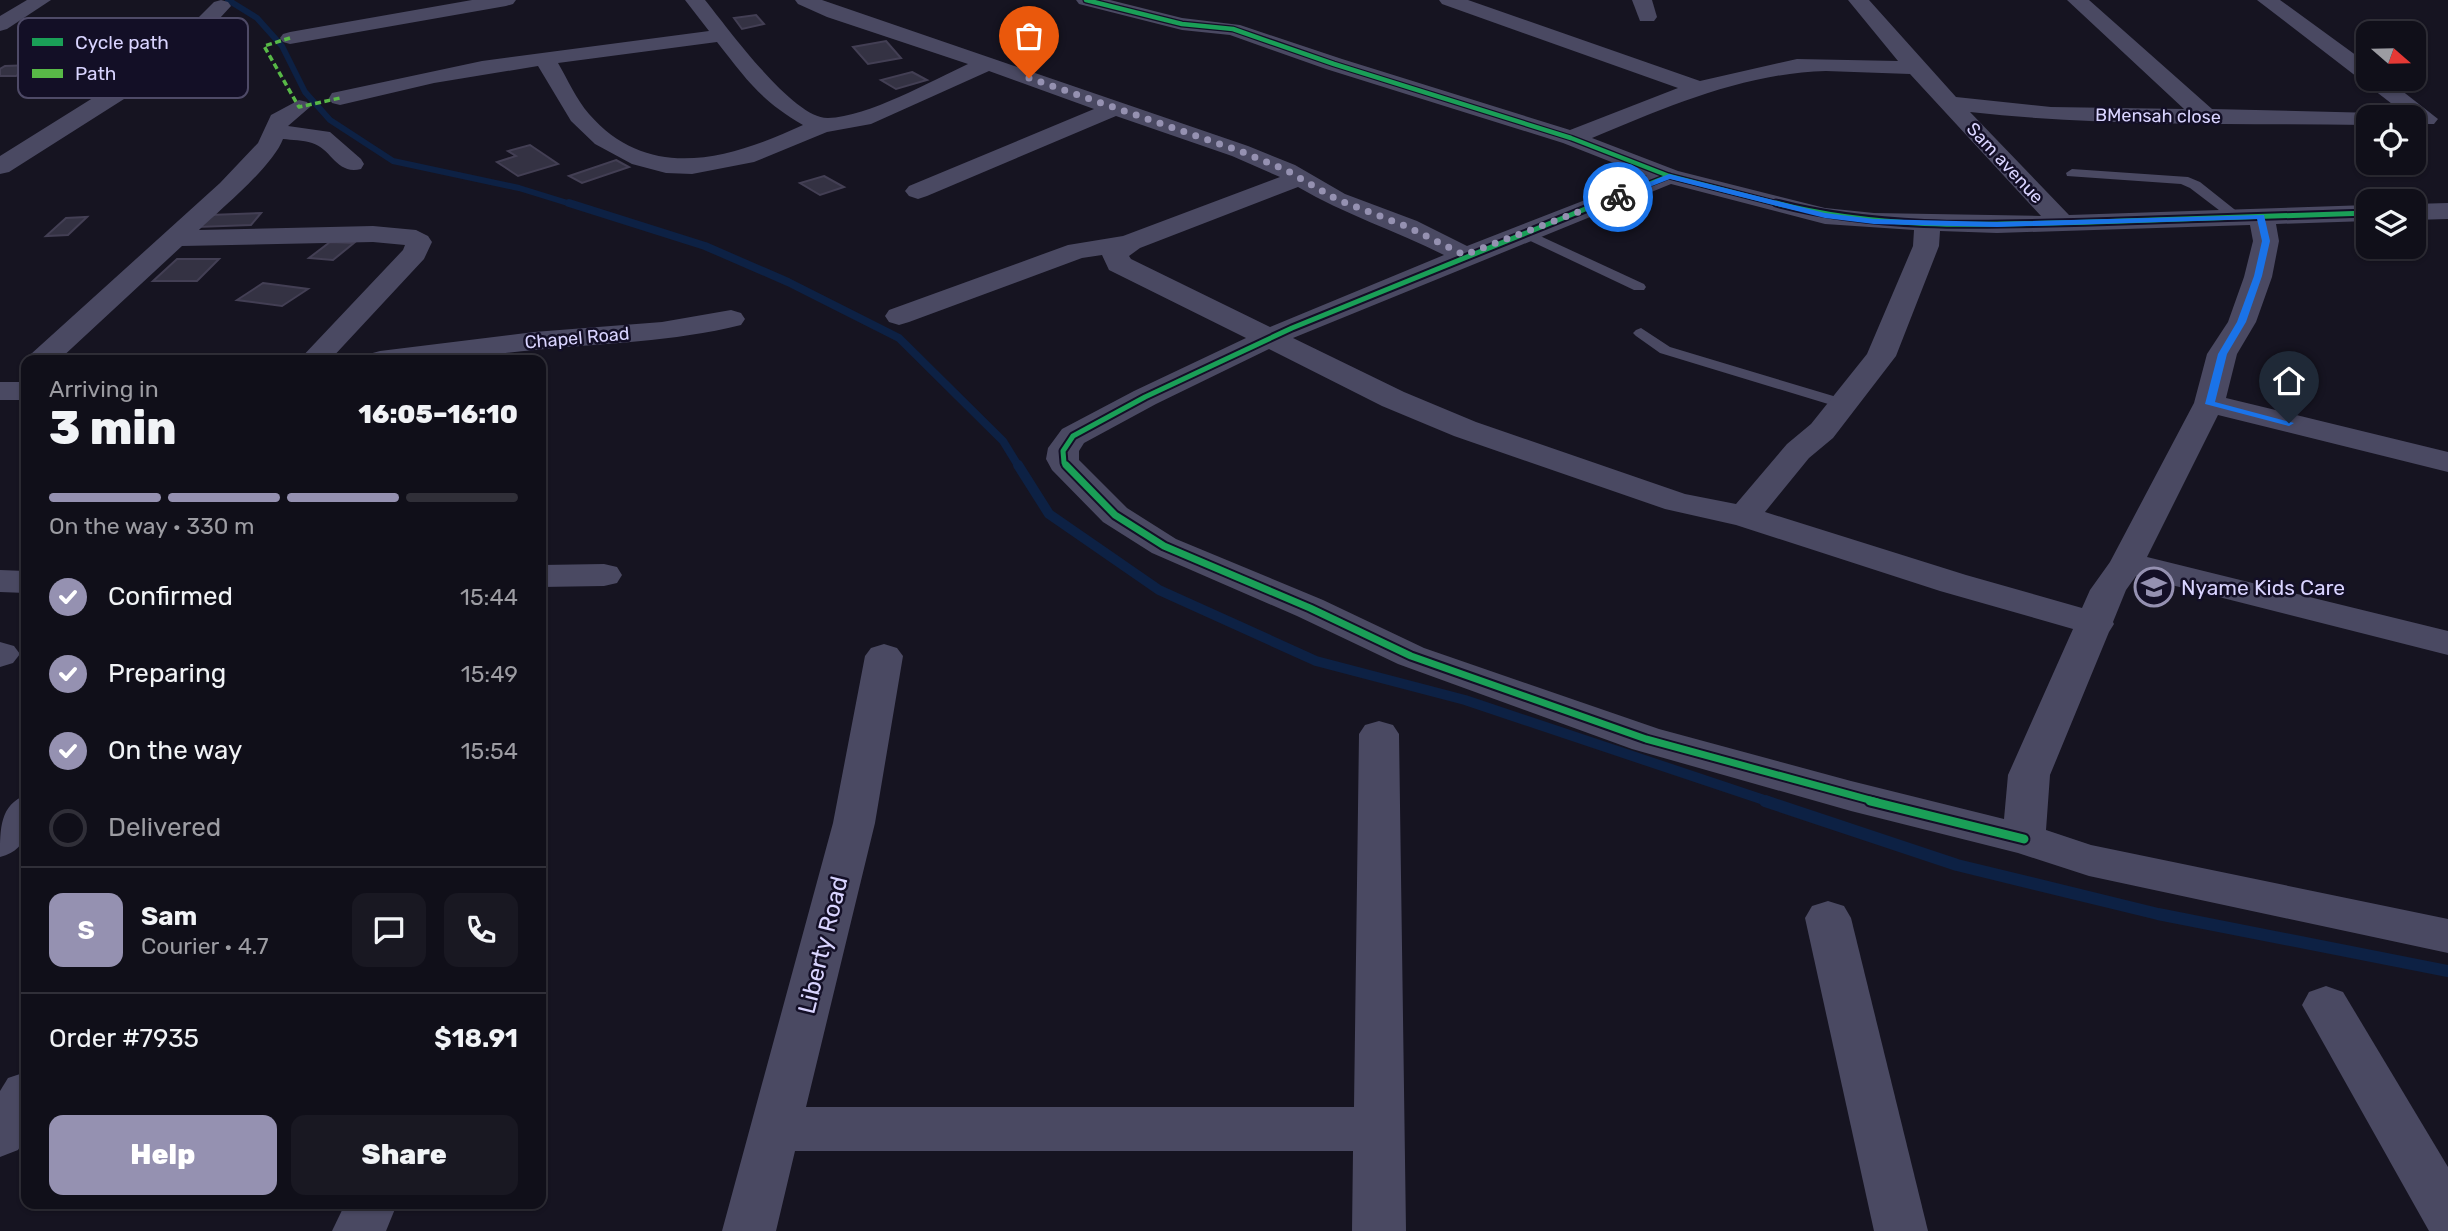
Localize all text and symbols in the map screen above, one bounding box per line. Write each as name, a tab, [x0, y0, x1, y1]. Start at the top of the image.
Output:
pin	[999, 6, 1059, 78]
icon: bag	[1010, 17, 1048, 55]
legend	[18, 18, 248, 98]
north arrow	[2356, 21, 2426, 91]
map controls	[2356, 21, 2426, 259]
text: Cycle path	[75, 31, 169, 54]
text: Path	[75, 62, 116, 85]
street label: BMensah close	[2095, 104, 2221, 128]
button: locate	[2356, 105, 2426, 175]
street label: Sam avenue	[1962, 118, 2048, 208]
courier	[1583, 162, 1653, 232]
icon: bike	[1599, 178, 1637, 216]
button: layers	[2356, 189, 2426, 259]
street label: Chapel Road	[524, 322, 630, 354]
pin	[2259, 351, 2319, 423]
icon: home	[2270, 362, 2308, 400]
text: Arriving in	[49, 375, 159, 403]
text: 16:05–16:10	[358, 399, 518, 430]
text: 3 min	[49, 401, 177, 456]
text: On the way · 330 m	[49, 512, 254, 540]
school or university icon: Nyame Kids Care	[2133, 566, 2175, 608]
place label: Nyame Kids Care	[2181, 575, 2345, 600]
icon: check	[49, 578, 87, 616]
text: Confirmed	[108, 581, 233, 612]
text: 15:44	[460, 583, 518, 611]
icon: check	[49, 655, 87, 693]
text: Preparing	[108, 658, 226, 689]
text: 15:49	[461, 660, 518, 688]
icon: check	[49, 732, 87, 770]
text: On the way	[108, 735, 242, 766]
text: 15:54	[461, 737, 518, 765]
text: Delivered	[108, 812, 221, 843]
street label: Liberty Road	[792, 873, 854, 1017]
button: chat	[352, 893, 426, 967]
button: phone	[444, 893, 518, 967]
text: Sam	[141, 901, 197, 932]
text: S	[77, 915, 95, 946]
text: Courier · 4.7	[141, 932, 268, 960]
text: Order #7935	[49, 1023, 199, 1054]
text: $18.91	[434, 1023, 518, 1054]
button: Help	[49, 1115, 277, 1195]
button: Share	[291, 1115, 518, 1195]

